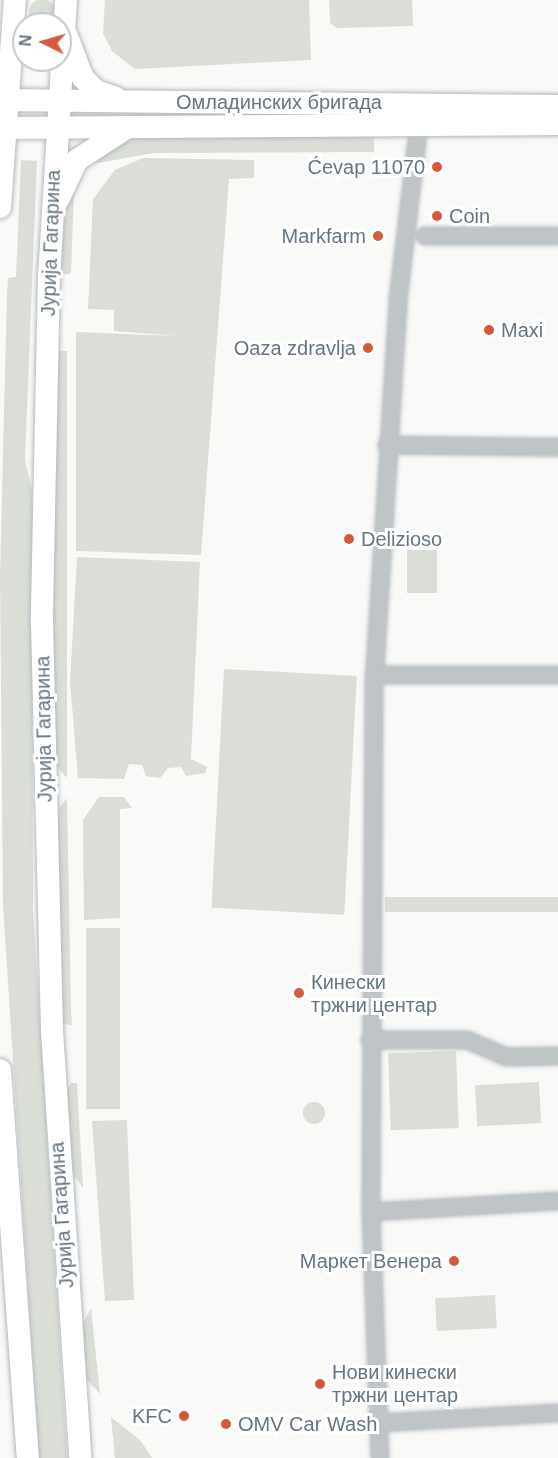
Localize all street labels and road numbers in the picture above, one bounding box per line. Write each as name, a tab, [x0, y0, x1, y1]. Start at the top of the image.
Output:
street label: Омладинских бригада	[176, 90, 382, 114]
street label: Јурија Гагарина	[36, 169, 66, 317]
street label: Јурија Гагарина	[31, 656, 57, 802]
street label: Јурија Гагарина	[45, 1141, 79, 1289]

